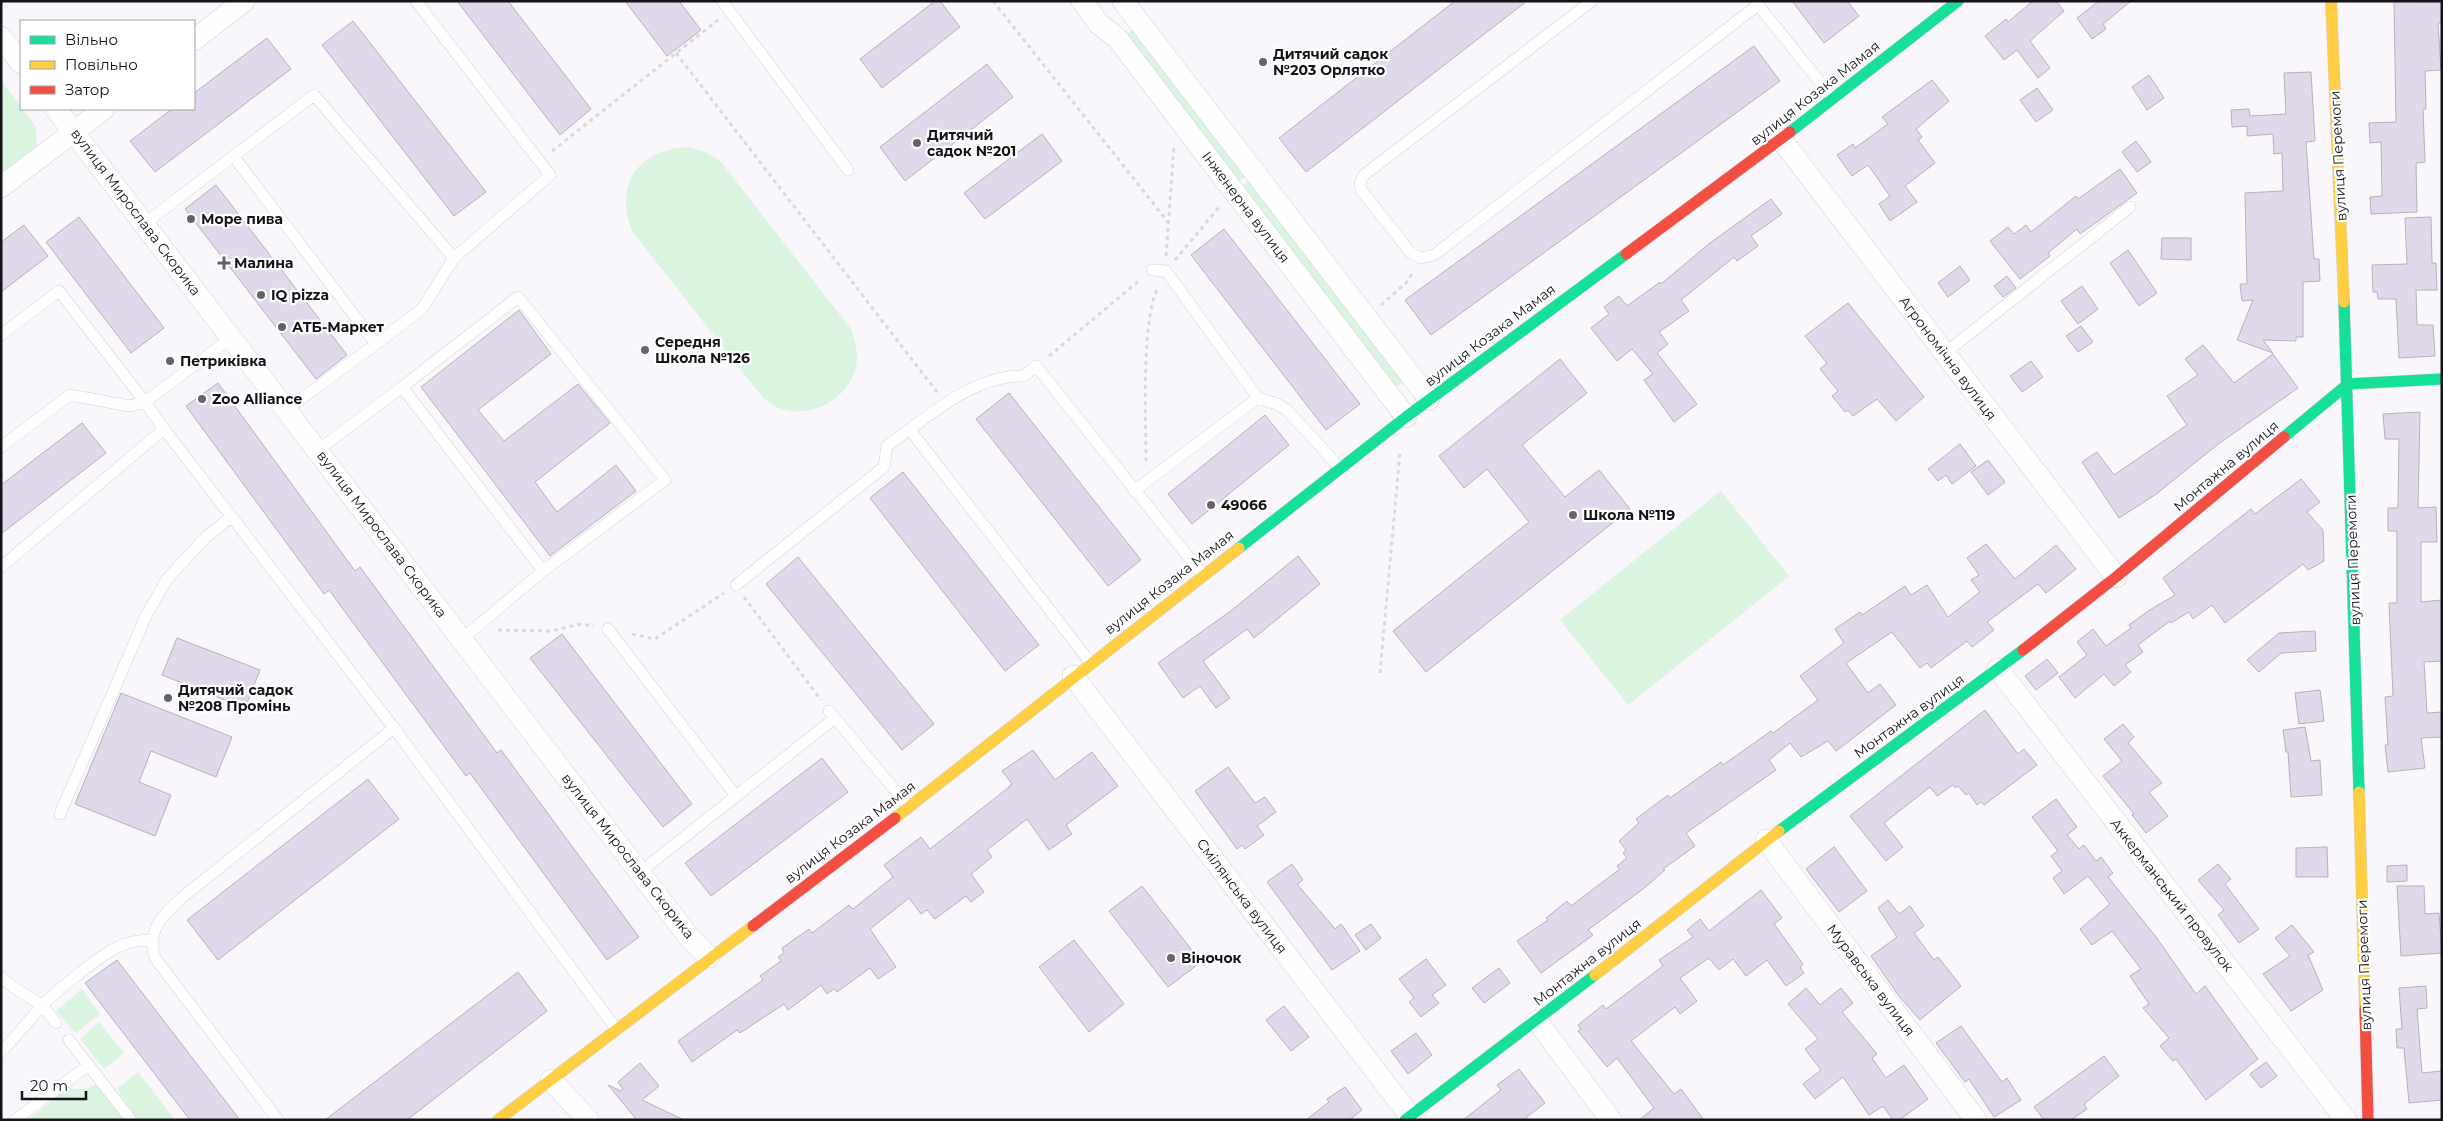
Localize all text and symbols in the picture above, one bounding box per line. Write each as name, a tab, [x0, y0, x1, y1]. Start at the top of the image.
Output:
legend	[20, 20, 195, 110]
text: Вільно	[65, 30, 118, 49]
street label: вулиця Козака Мамая	[1747, 37, 1883, 149]
place label: Дитячий садок №203 Орлятко	[1273, 45, 1388, 79]
text: Повільно	[65, 55, 138, 74]
marker: Дитячий садок №203 Орлятко	[1257, 56, 1269, 68]
text: Затор	[65, 80, 110, 99]
street label: вулиця Перемоги	[2326, 90, 2350, 222]
street label: вулиця Мирослава Скорика	[67, 125, 205, 299]
place label: Дитячий садок №201	[927, 126, 1016, 160]
marker: Дитячий садок №201	[911, 137, 923, 149]
street label: Інженерна вулиця	[1198, 148, 1294, 266]
place label: Море пива	[201, 210, 283, 228]
marker: Море пива	[185, 213, 197, 225]
place label: Малина	[234, 254, 293, 272]
marker: Малина	[218, 257, 230, 269]
street label: вулиця Козака Мамая	[1421, 280, 1559, 390]
place label: IQ pizza	[271, 286, 329, 304]
marker: IQ pizza	[255, 289, 267, 301]
street label: Агрономічна вулиця	[1895, 292, 2001, 424]
place label: АТБ-Маркет	[292, 318, 385, 336]
marker: АТБ-Маркет	[276, 321, 288, 333]
place label: Середня Школа №126	[655, 333, 750, 367]
marker: Середня Школа №126	[639, 344, 651, 356]
place label: Петриківка	[180, 352, 267, 370]
marker: Петриківка	[164, 355, 176, 367]
place label: Zoo Alliance	[212, 390, 303, 408]
marker: Zoo Alliance	[196, 393, 208, 405]
street label: Монтажна вулиця	[2170, 417, 2282, 515]
street label: вулиця Мирослава Скорика	[313, 447, 451, 621]
street label: вулиця Перемоги	[2342, 494, 2364, 626]
place label: 49066	[1221, 496, 1267, 514]
marker: 49066	[1205, 499, 1217, 511]
place label: Школа №119	[1583, 506, 1675, 524]
marker: Школа №119	[1567, 509, 1579, 521]
street label: вулиця Козака Мамая	[1101, 526, 1237, 638]
street label: Монтажна вулиця	[1850, 670, 1968, 762]
place label: Дитячий садок №208 Промінь	[178, 681, 293, 715]
marker: Дитячий садок №208 Промінь	[162, 692, 174, 704]
street label: вулиця Мирослава Скорика	[558, 770, 698, 942]
street label: вулиця Козака Мамая	[781, 777, 919, 887]
street label: Аккерманський провулок	[2106, 815, 2238, 975]
street label: Смілянська вулиця	[1193, 835, 1291, 957]
street label: вулиця Перемоги	[2353, 899, 2375, 1031]
street label: Монтажна вулиця	[1529, 914, 1645, 1010]
street label: Муравська вулиця	[1823, 920, 1919, 1040]
place label: Віночок	[1181, 949, 1242, 967]
marker: Віночок	[1165, 952, 1177, 964]
scale bar	[22, 1068, 86, 1100]
text: 20 m	[30, 1076, 68, 1095]

